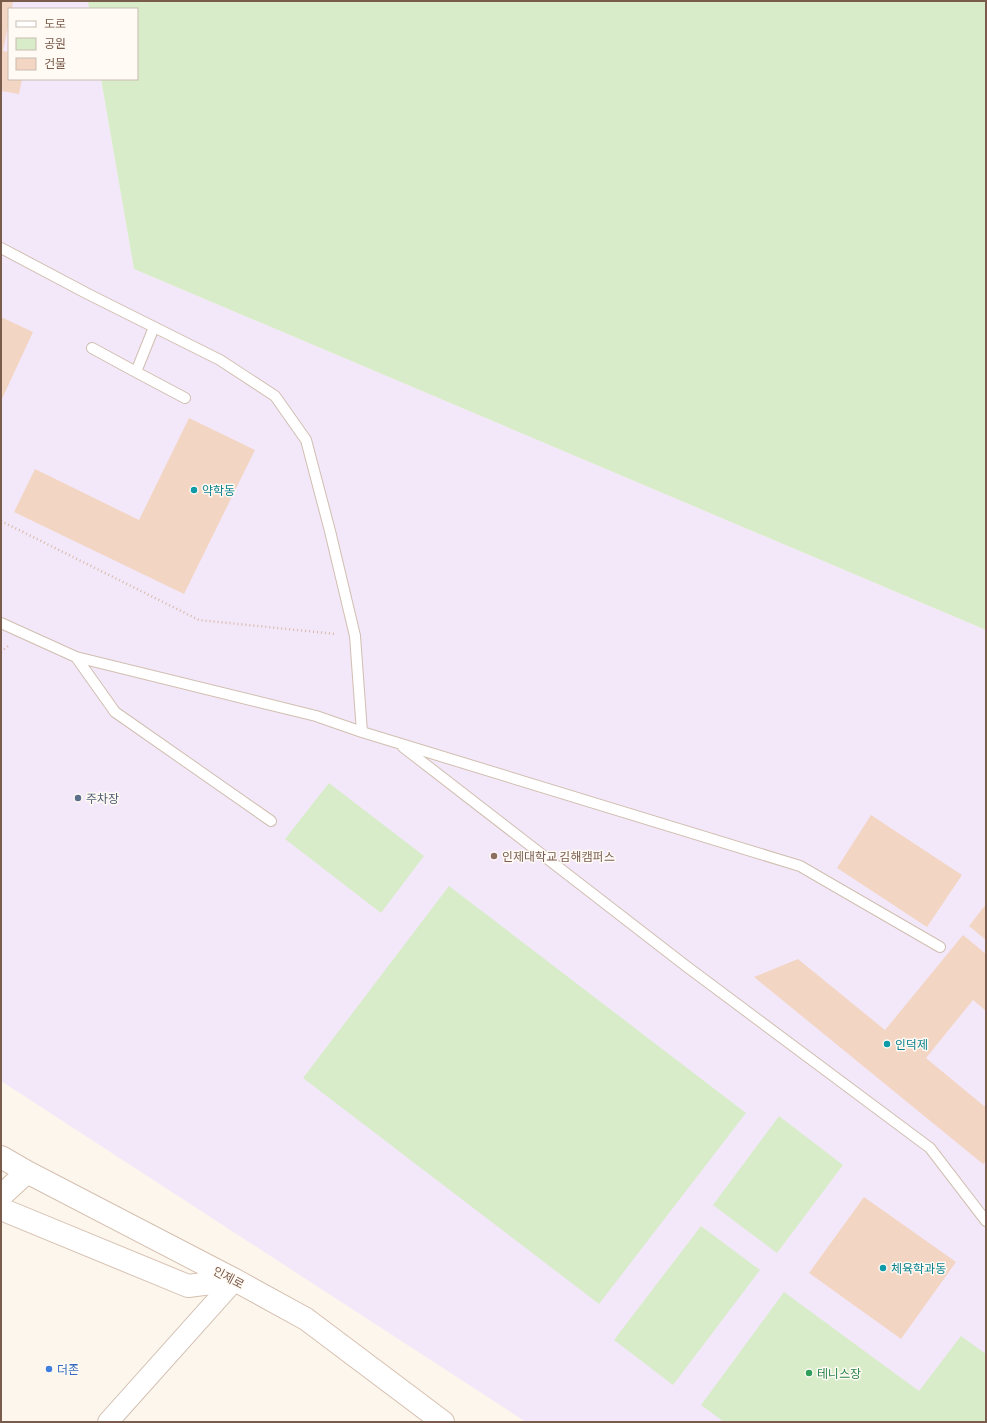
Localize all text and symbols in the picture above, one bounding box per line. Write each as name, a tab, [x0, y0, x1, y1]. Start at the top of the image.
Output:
legend	[8, 8, 138, 80]
text: 도로	[44, 16, 66, 30]
text: 공원	[44, 36, 66, 50]
text: 건물	[44, 56, 66, 70]
place label: 약학동	[202, 483, 235, 497]
marker: 약학동	[189, 485, 199, 495]
place label: 주차장	[86, 791, 119, 805]
marker: 주차장	[73, 793, 83, 803]
place label: 인제대학교 김해캠퍼스	[502, 849, 615, 863]
marker: 인제대학교 김해캠퍼스	[489, 851, 499, 861]
place label: 인덕제	[895, 1037, 928, 1051]
marker: 인덕제	[882, 1039, 892, 1049]
place label: 체육학과동	[891, 1261, 946, 1275]
street label: 인제로	[211, 1263, 247, 1291]
marker: 체육학과동	[878, 1263, 888, 1273]
place label: 더존	[57, 1362, 79, 1376]
marker: 더존	[44, 1364, 54, 1374]
place label: 테니스장	[817, 1366, 861, 1380]
marker: 테니스장	[804, 1368, 814, 1378]

